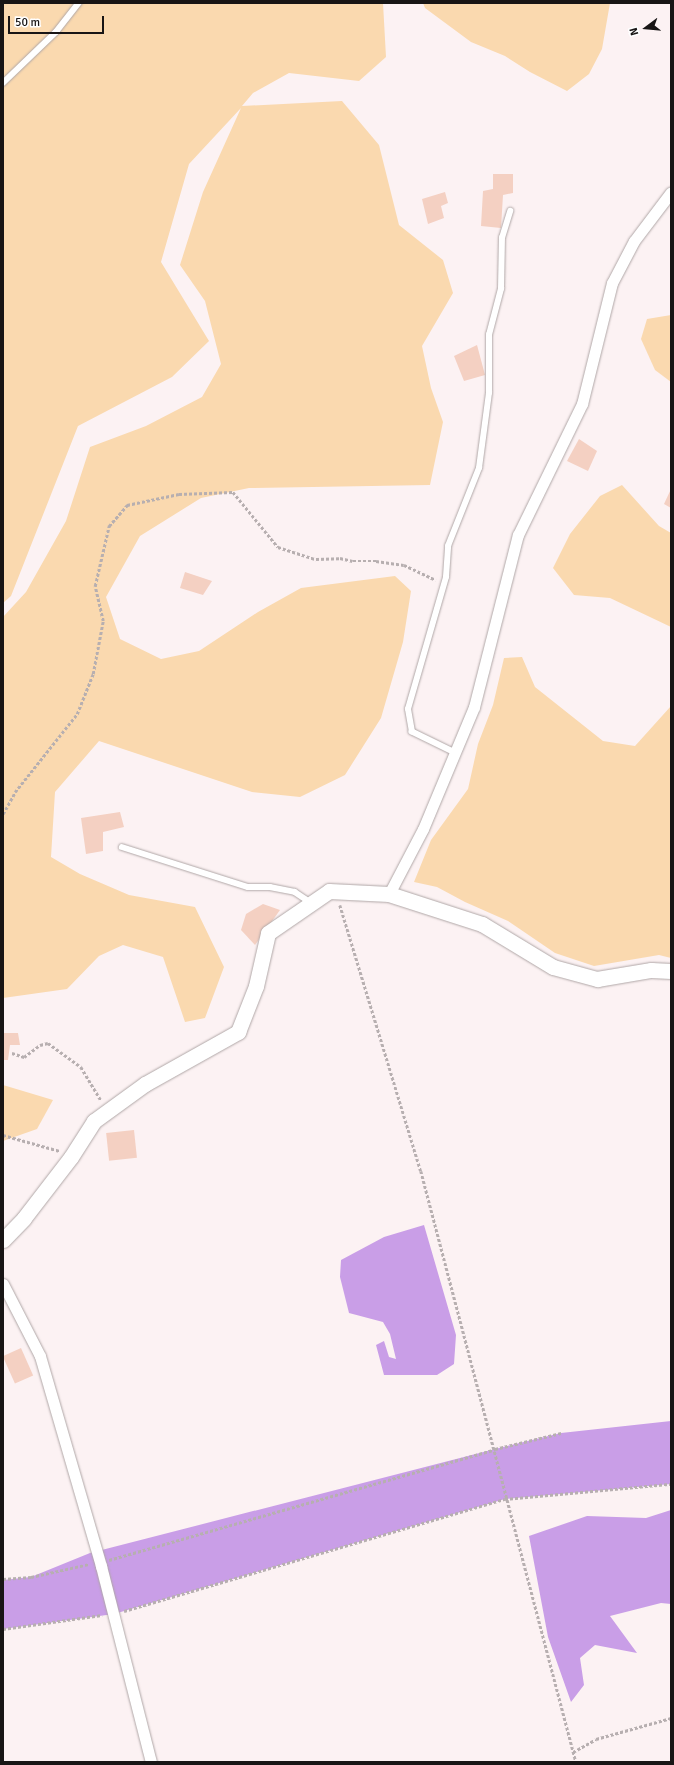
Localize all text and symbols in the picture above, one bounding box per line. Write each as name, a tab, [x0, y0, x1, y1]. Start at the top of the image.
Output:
scale bar	[10, 8, 106, 34]
north arrow	[626, 8, 666, 48]
text: 50 m	[15, 15, 40, 30]
text: N	[627, 26, 641, 37]

